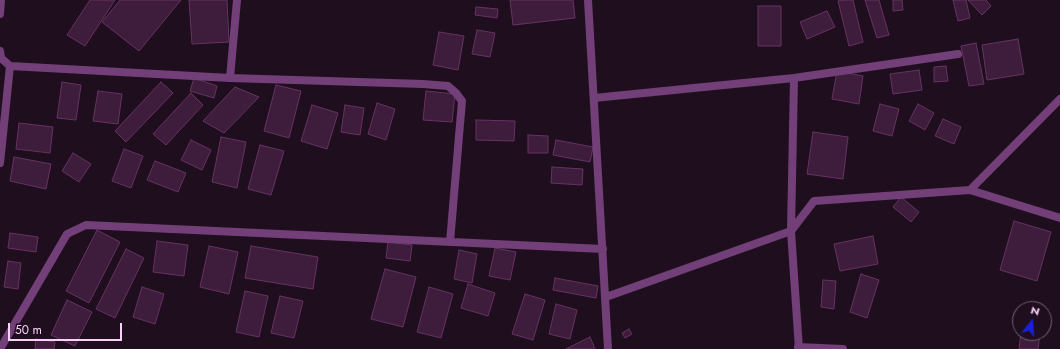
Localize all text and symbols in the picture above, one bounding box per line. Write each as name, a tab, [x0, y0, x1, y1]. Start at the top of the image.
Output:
north arrow	[1012, 301, 1052, 341]
text: N	[1029, 302, 1042, 319]
scale bar	[10, 315, 124, 341]
text: 50 m	[15, 321, 42, 339]

